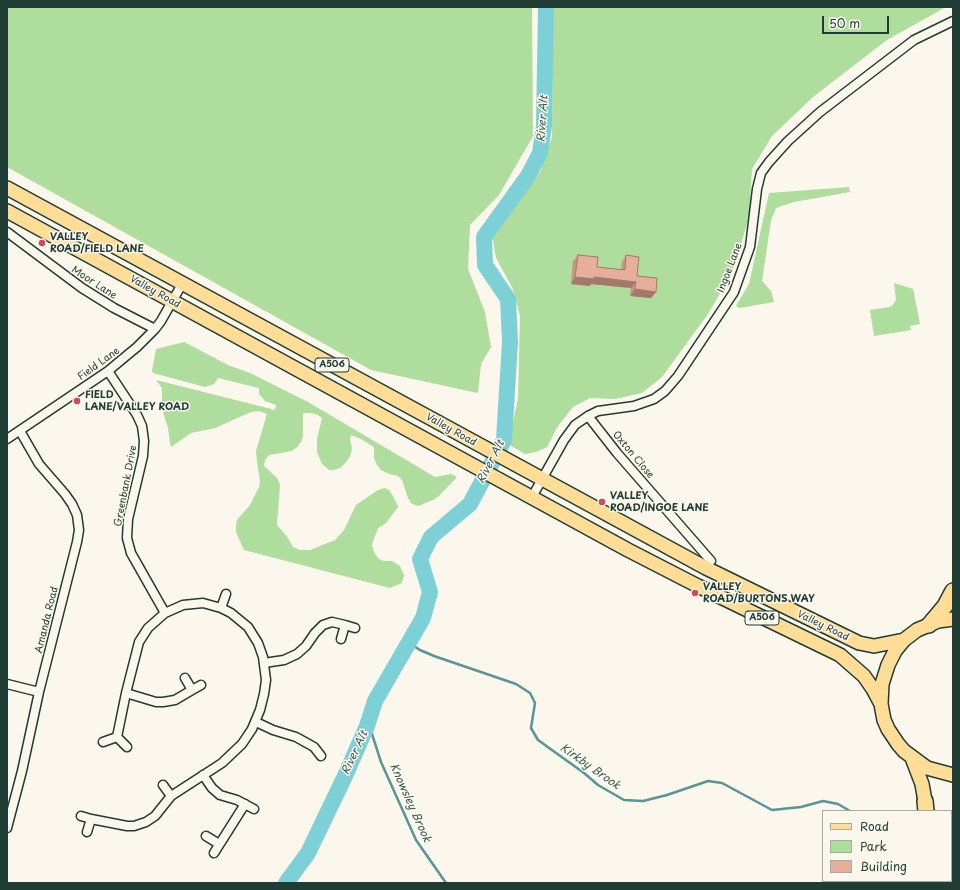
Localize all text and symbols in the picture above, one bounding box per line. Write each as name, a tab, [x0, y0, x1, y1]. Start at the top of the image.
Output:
scale bar	[824, 8, 891, 34]
text: 50 m	[829, 14, 860, 32]
water label: River Alt	[535, 95, 551, 143]
place label: VALLEY ROAD/FIELD LANE	[50, 231, 144, 254]
marker: VALLEY ROAD/FIELD LANE	[37, 238, 47, 248]
street label: Ingoe Lane	[715, 241, 745, 295]
street label: Moor Lane	[69, 264, 119, 302]
street label: Valley Road	[128, 273, 182, 311]
street label: Field Lane	[76, 345, 122, 383]
road number: A506	[315, 358, 349, 372]
place label: FIELD LANE/VALLEY ROAD	[85, 389, 189, 412]
marker: FIELD LANE/VALLEY ROAD	[72, 396, 82, 406]
street label: Valley Road	[424, 411, 478, 449]
street label: Oxton Close	[610, 429, 656, 481]
water label: River Alt	[474, 438, 508, 486]
street label: Greenbank Drive	[112, 444, 140, 528]
place label: VALLEY ROAD/INGOE LANE	[610, 490, 709, 514]
marker: VALLEY ROAD/INGOE LANE	[597, 497, 607, 507]
place label: VALLEY ROAD/BURTONS WAY	[703, 581, 815, 604]
street label: Amanda Road	[33, 585, 61, 655]
marker: VALLEY ROAD/BURTONS WAY	[690, 588, 700, 598]
street label: Valley Road	[795, 608, 851, 644]
road number: A506	[745, 611, 779, 625]
water label: River Alt	[339, 729, 371, 777]
water label: Kirkby Brook	[557, 741, 623, 793]
water label: Knowsley Brook	[387, 762, 433, 844]
legend	[822, 810, 952, 882]
text: Road	[860, 817, 889, 835]
text: Park	[860, 837, 887, 855]
text: Building	[860, 857, 907, 875]

